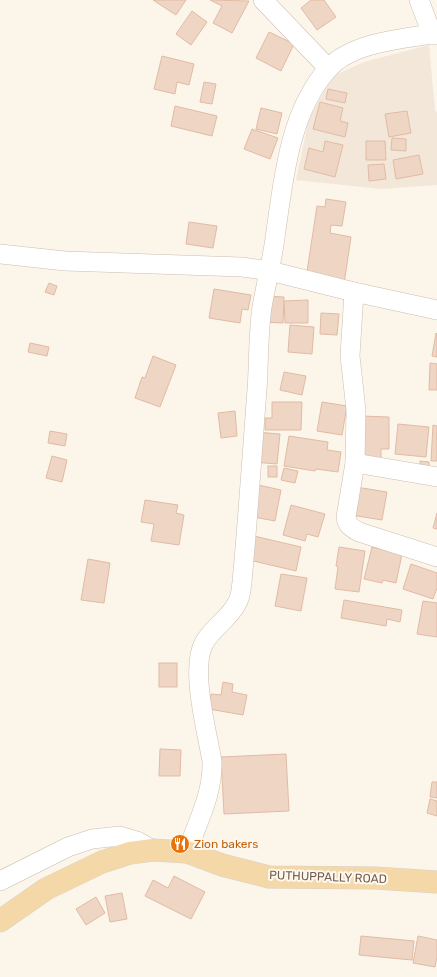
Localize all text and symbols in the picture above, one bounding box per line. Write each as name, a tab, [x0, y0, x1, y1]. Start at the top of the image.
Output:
restaurant icon: Zion bakers	[169, 833, 191, 855]
place label: Zion bakers	[194, 837, 258, 851]
street label: PUTHUPPALLY ROAD	[269, 868, 387, 886]

